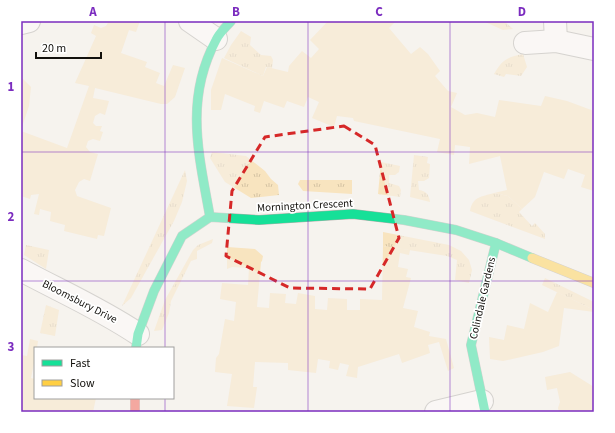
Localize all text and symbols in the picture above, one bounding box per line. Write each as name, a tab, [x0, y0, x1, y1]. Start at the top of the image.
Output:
text: A	[88, 3, 97, 21]
text: B	[232, 3, 240, 21]
text: C	[375, 3, 383, 21]
text: D	[518, 3, 526, 21]
scale bar	[36, 34, 101, 60]
text: 20 m	[42, 40, 66, 57]
text: 1	[8, 78, 15, 96]
street label: Mornington Crescent	[257, 195, 354, 215]
text: 2	[8, 208, 15, 226]
street label: Colindale Gardens	[466, 255, 499, 341]
street label: Bloomsbury Drive	[40, 276, 120, 327]
text: 3	[8, 338, 15, 356]
legend	[34, 347, 174, 399]
text: Fast	[70, 355, 90, 372]
text: Slow	[70, 375, 95, 392]

